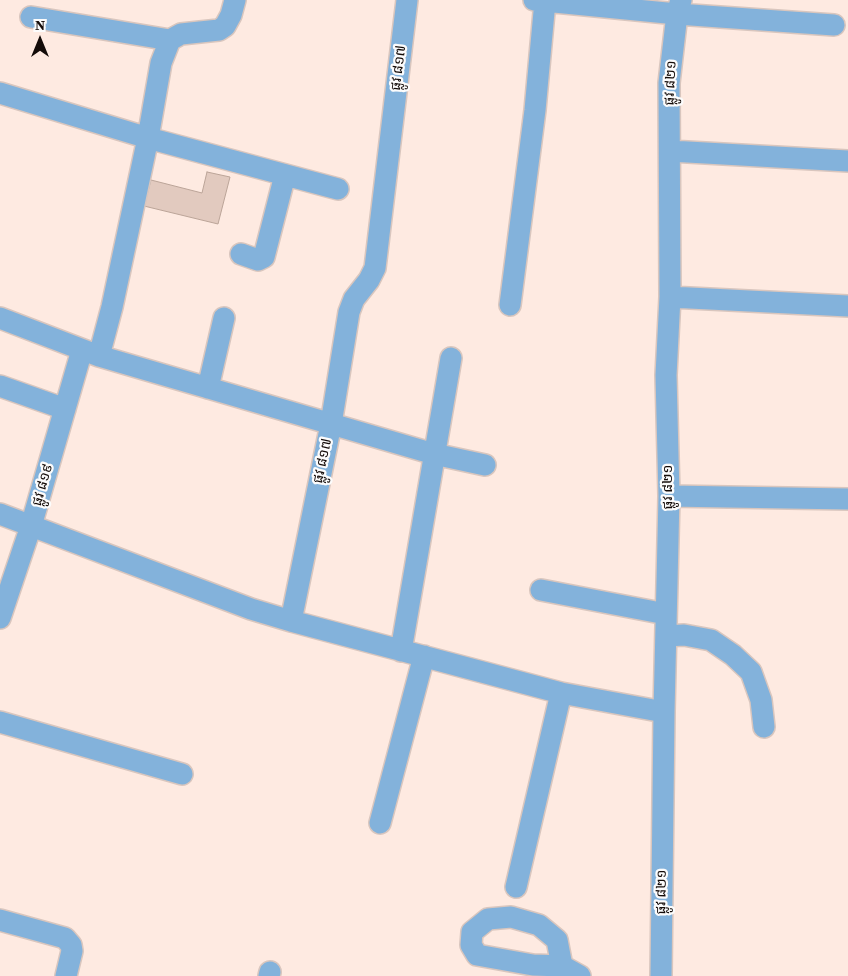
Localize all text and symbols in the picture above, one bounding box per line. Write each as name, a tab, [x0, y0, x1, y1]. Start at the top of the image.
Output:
north arrow	[15, 15, 65, 65]
text: N	[35, 15, 45, 35]
street label: ផ្លូវ ៨១៧	[388, 44, 410, 92]
street label: ផ្លូវ ៨២១	[661, 60, 681, 106]
street label: ផ្លូវ ៨១៧	[310, 437, 336, 485]
street label: ផ្លូវ ៨១៩	[29, 462, 57, 508]
street label: ផ្លូវ ៨២១	[660, 464, 676, 510]
street label: ផ្លូវ ៨២១	[653, 869, 671, 915]

